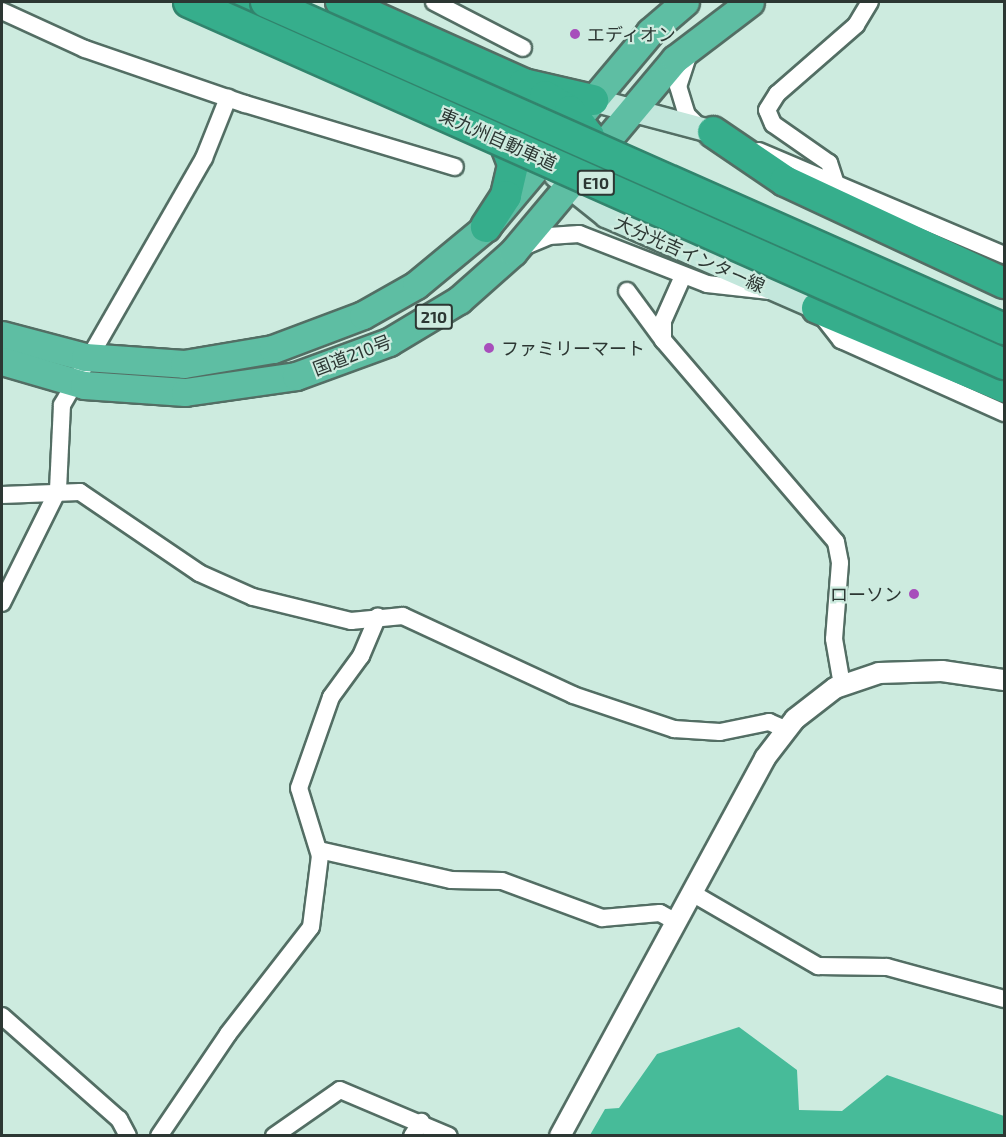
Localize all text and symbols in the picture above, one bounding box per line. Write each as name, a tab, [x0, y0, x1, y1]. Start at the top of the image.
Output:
place label: エディオン	[587, 23, 677, 45]
marker: エディオン	[568, 27, 582, 41]
street label: 東九州自動車道	[436, 104, 560, 174]
road number: E10	[576, 170, 616, 196]
street label: 大分光吉インター線	[612, 211, 768, 297]
road number: 210	[414, 304, 454, 330]
street label: 国道210号	[310, 330, 394, 380]
place label: ファミリーマート	[501, 337, 645, 359]
marker: ファミリーマート	[482, 341, 496, 355]
place label: ローソン	[830, 583, 902, 605]
marker: ローソン	[907, 587, 921, 601]

